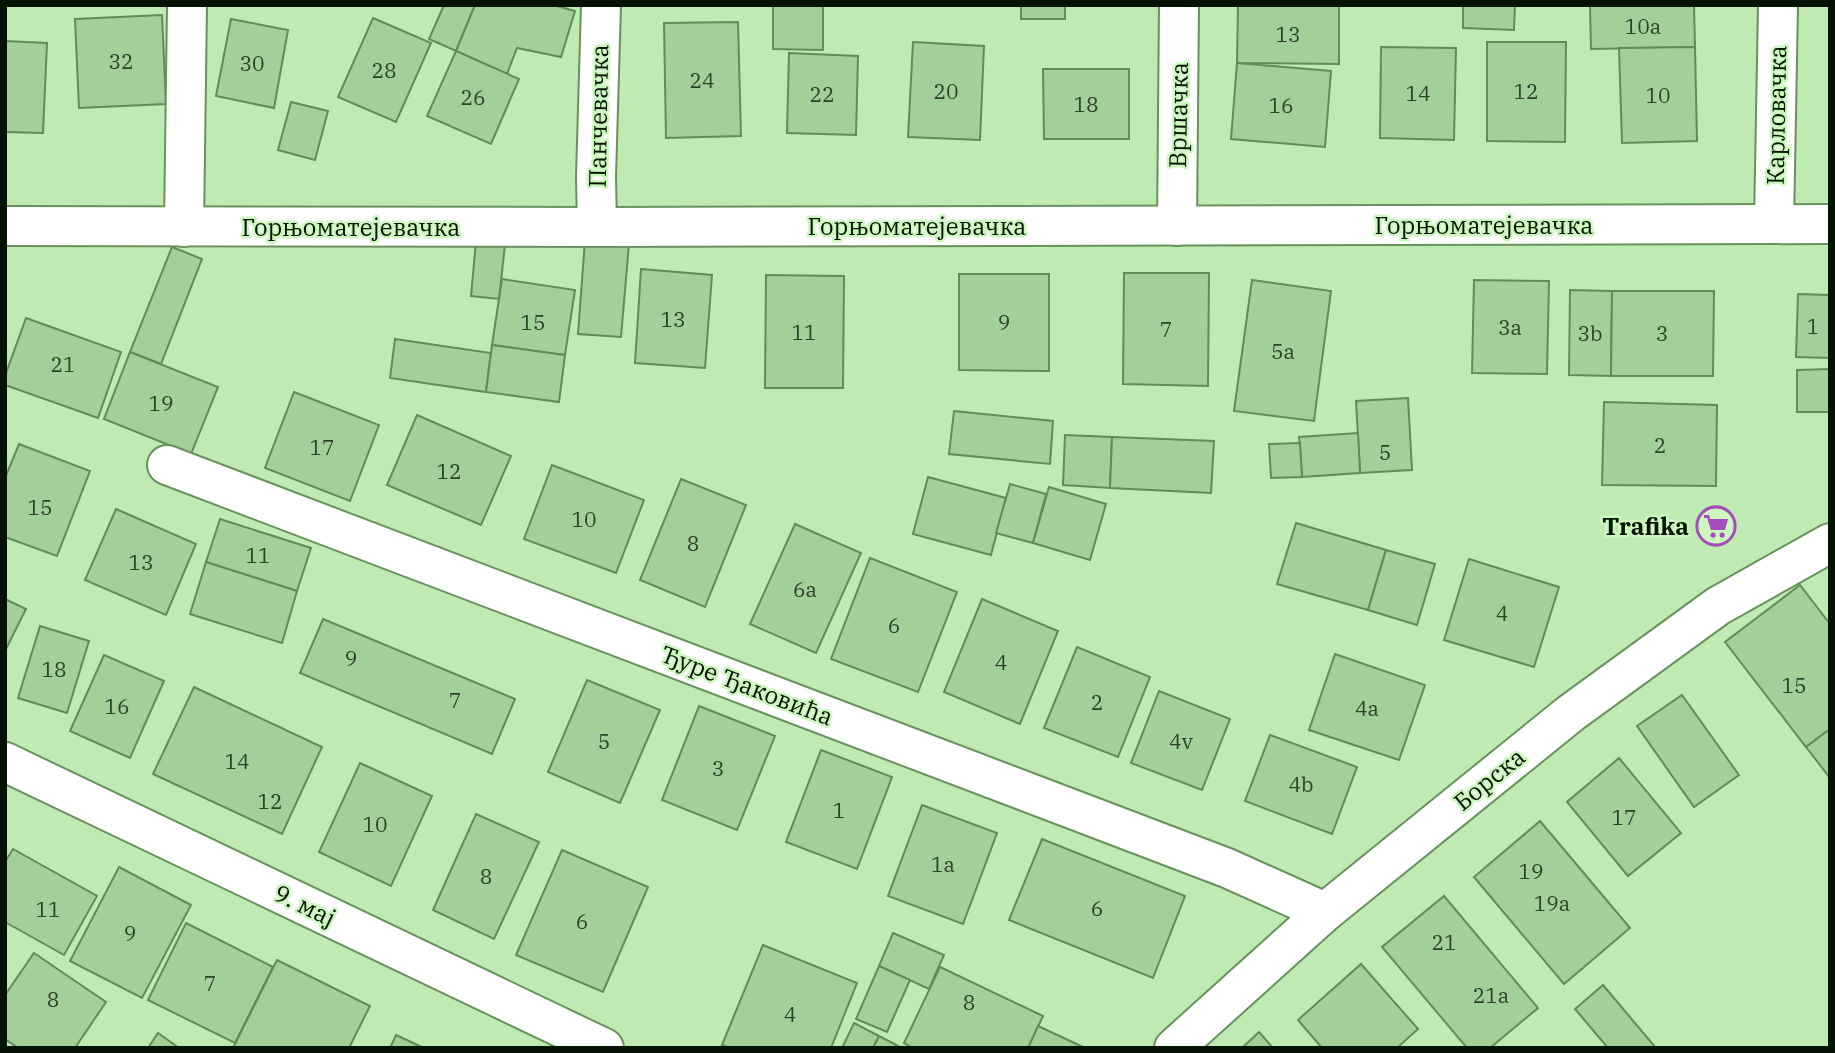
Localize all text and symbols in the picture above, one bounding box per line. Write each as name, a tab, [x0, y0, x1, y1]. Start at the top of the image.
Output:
house number: 10a	[1625, 12, 1661, 40]
house number: 13	[1275, 20, 1301, 48]
street label: Панчевачка	[581, 44, 615, 188]
street label: Карловачка	[1759, 45, 1793, 185]
house number: 32	[108, 47, 134, 75]
house number: 30	[239, 49, 265, 77]
house number: 28	[371, 56, 397, 84]
street label: Вршачка	[1161, 62, 1195, 168]
house number: 24	[689, 66, 715, 94]
house number: 20	[933, 77, 959, 105]
house number: 12	[1513, 77, 1539, 105]
house number: 14	[1405, 79, 1431, 107]
house number: 22	[809, 80, 835, 108]
house number: 10	[1645, 81, 1671, 109]
house number: 26	[460, 83, 486, 111]
house number: 18	[1073, 90, 1099, 118]
house number: 16	[1268, 91, 1294, 119]
street label: Горњоматејевачка	[1375, 209, 1593, 241]
street label: Горњоматејевачка	[808, 210, 1026, 242]
street label: Горњоматејевачка	[242, 211, 460, 243]
house number: 13	[660, 305, 686, 333]
house number: 15	[520, 308, 546, 336]
house number: 9	[998, 308, 1010, 336]
house number: 1	[1807, 312, 1819, 340]
house number: 3a	[1498, 313, 1522, 341]
house number: 7	[1160, 315, 1172, 343]
house number: 11	[791, 318, 817, 346]
house number: 3b	[1577, 319, 1603, 347]
house number: 3	[1656, 319, 1668, 347]
house number: 5a	[1271, 337, 1295, 365]
house number: 21	[50, 350, 76, 378]
house number: 19	[148, 389, 174, 417]
house number: 2	[1654, 431, 1666, 459]
house number: 17	[309, 433, 335, 461]
house number: 5	[1379, 438, 1391, 466]
house number: 12	[436, 457, 462, 485]
house number: 15	[27, 493, 53, 521]
house number: 10	[571, 505, 597, 533]
supermarket icon: Trafika	[1695, 505, 1737, 547]
place label: Trafika	[1602, 510, 1689, 542]
house number: 8	[687, 529, 699, 557]
house number: 11	[245, 541, 271, 569]
house number: 13	[128, 548, 154, 576]
house number: 6a	[793, 575, 817, 603]
house number: 4	[1496, 599, 1508, 627]
house number: 6	[888, 611, 900, 639]
street label: Ђуре Ђаковића	[656, 637, 838, 733]
house number: 9	[345, 644, 357, 672]
house number: 4	[995, 648, 1007, 676]
house number: 18	[41, 655, 67, 683]
house number: 15	[1781, 671, 1807, 699]
house number: 7	[449, 686, 461, 714]
house number: 2	[1091, 688, 1103, 716]
house number: 16	[104, 692, 130, 720]
house number: 4a	[1355, 694, 1379, 722]
house number: 5	[598, 727, 610, 755]
house number: 4v	[1169, 727, 1194, 755]
street label: Борска	[1447, 741, 1531, 817]
house number: 14	[224, 747, 250, 775]
house number: 3	[712, 754, 724, 782]
house number: 4b	[1288, 770, 1314, 798]
house number: 12	[257, 787, 283, 815]
house number: 1	[833, 796, 845, 824]
house number: 17	[1611, 803, 1637, 831]
house number: 10	[362, 810, 388, 838]
house number: 1a	[931, 850, 955, 878]
house number: 19	[1518, 857, 1544, 885]
house number: 8	[480, 862, 492, 890]
street label: 9. мај	[269, 876, 341, 934]
house number: 19a	[1534, 889, 1570, 917]
house number: 6	[1091, 894, 1103, 922]
house number: 11	[35, 895, 61, 923]
house number: 6	[576, 907, 588, 935]
house number: 9	[124, 919, 136, 947]
house number: 21	[1431, 928, 1457, 956]
house number: 7	[204, 969, 216, 997]
house number: 21a	[1473, 981, 1509, 1009]
house number: 8	[47, 985, 59, 1013]
house number: 8	[963, 988, 975, 1016]
house number: 4	[784, 1000, 796, 1028]

